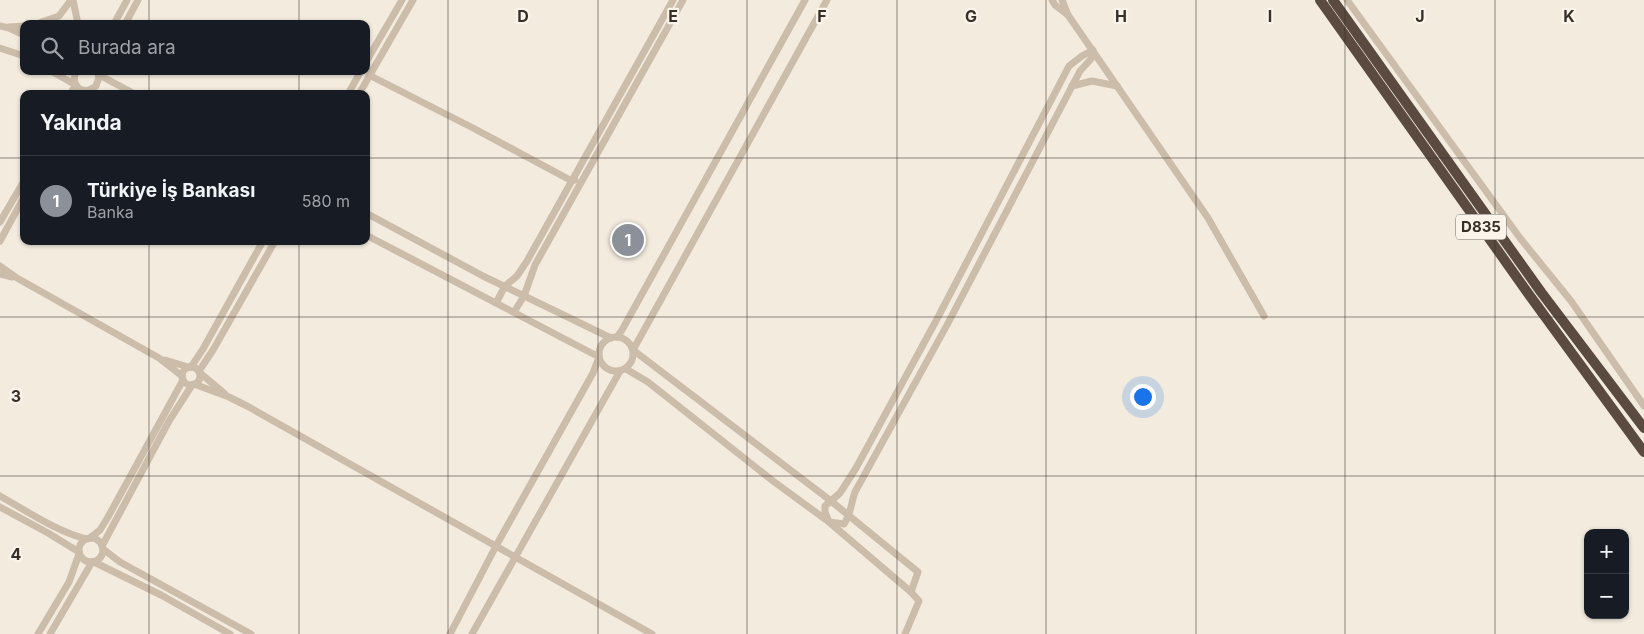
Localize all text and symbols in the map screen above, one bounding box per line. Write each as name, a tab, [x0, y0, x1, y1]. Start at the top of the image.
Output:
text: D	[517, 6, 529, 26]
text: E	[668, 6, 678, 26]
text: F	[817, 6, 827, 26]
text: G	[965, 6, 977, 26]
text: H	[1115, 6, 1127, 26]
text: I	[1268, 6, 1272, 26]
text: J	[1415, 6, 1425, 26]
text: K	[1563, 6, 1575, 26]
search box	[20, 20, 370, 75]
icon: search	[38, 34, 66, 62]
text: Burada ara	[78, 36, 176, 59]
text: Yakında	[40, 110, 122, 135]
text: Türkiye İş Bankası	[87, 179, 255, 202]
text: 1	[53, 191, 59, 211]
text: 580 m	[302, 191, 350, 211]
text: Banka	[87, 202, 134, 222]
road number: D835	[1456, 214, 1506, 240]
pin: 1	[612, 221, 644, 259]
your location	[1130, 384, 1156, 410]
text: 3	[11, 386, 21, 406]
map controls	[1584, 529, 1629, 619]
button: +	[1584, 529, 1629, 574]
text: 4	[11, 544, 22, 564]
button: −	[1584, 574, 1629, 619]

